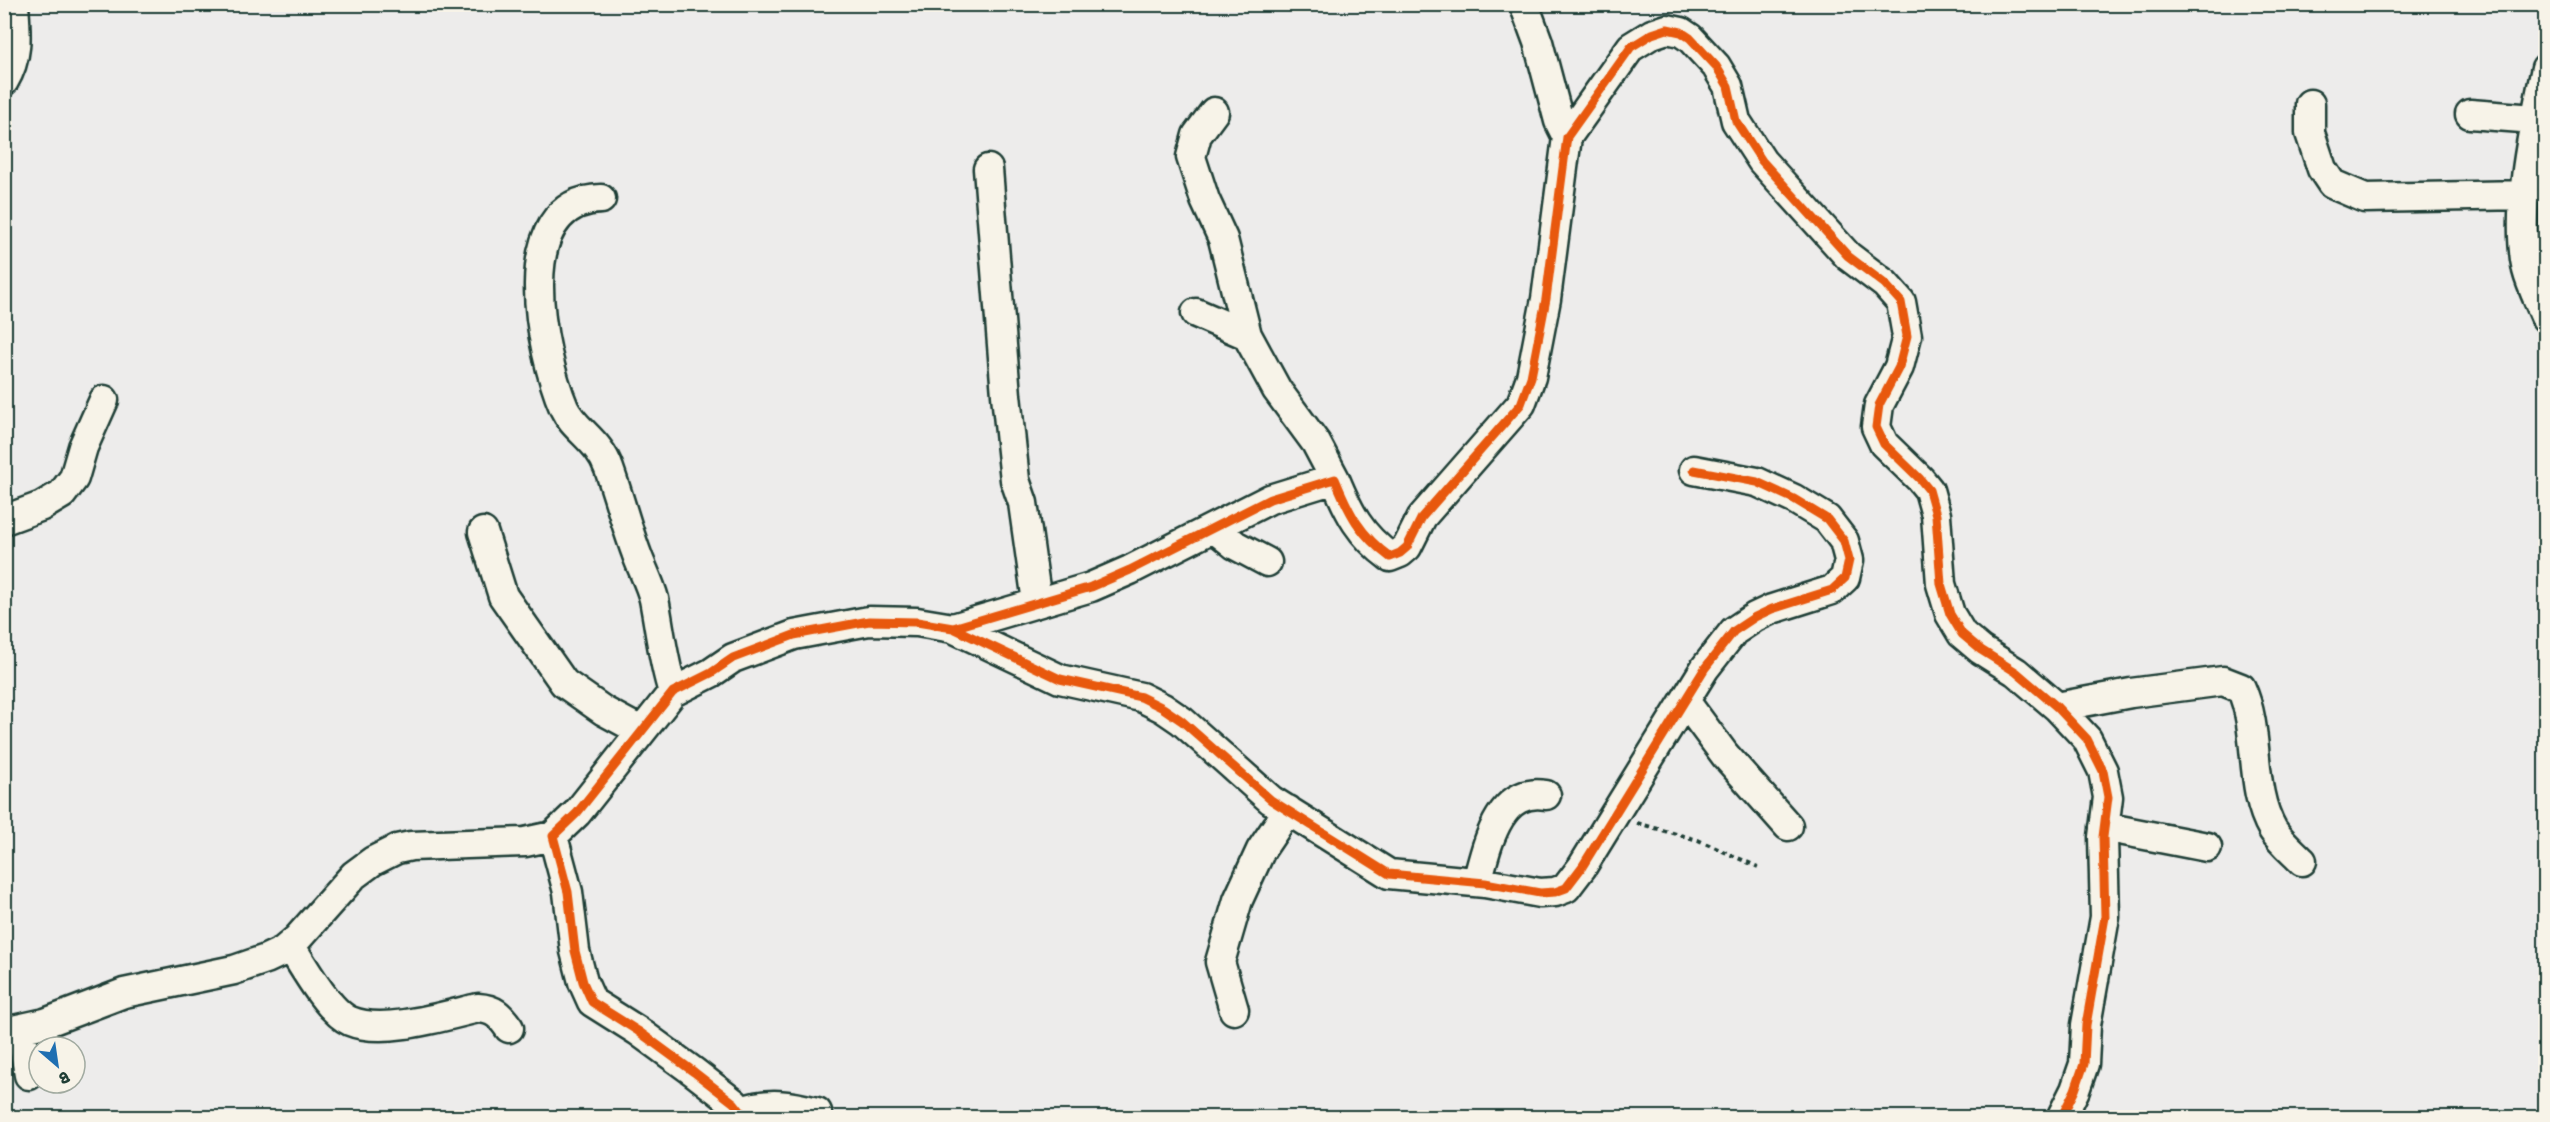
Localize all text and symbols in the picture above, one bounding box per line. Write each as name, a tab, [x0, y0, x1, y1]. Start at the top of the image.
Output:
north arrow	[27, 1035, 87, 1095]
text: B	[55, 1066, 73, 1089]

